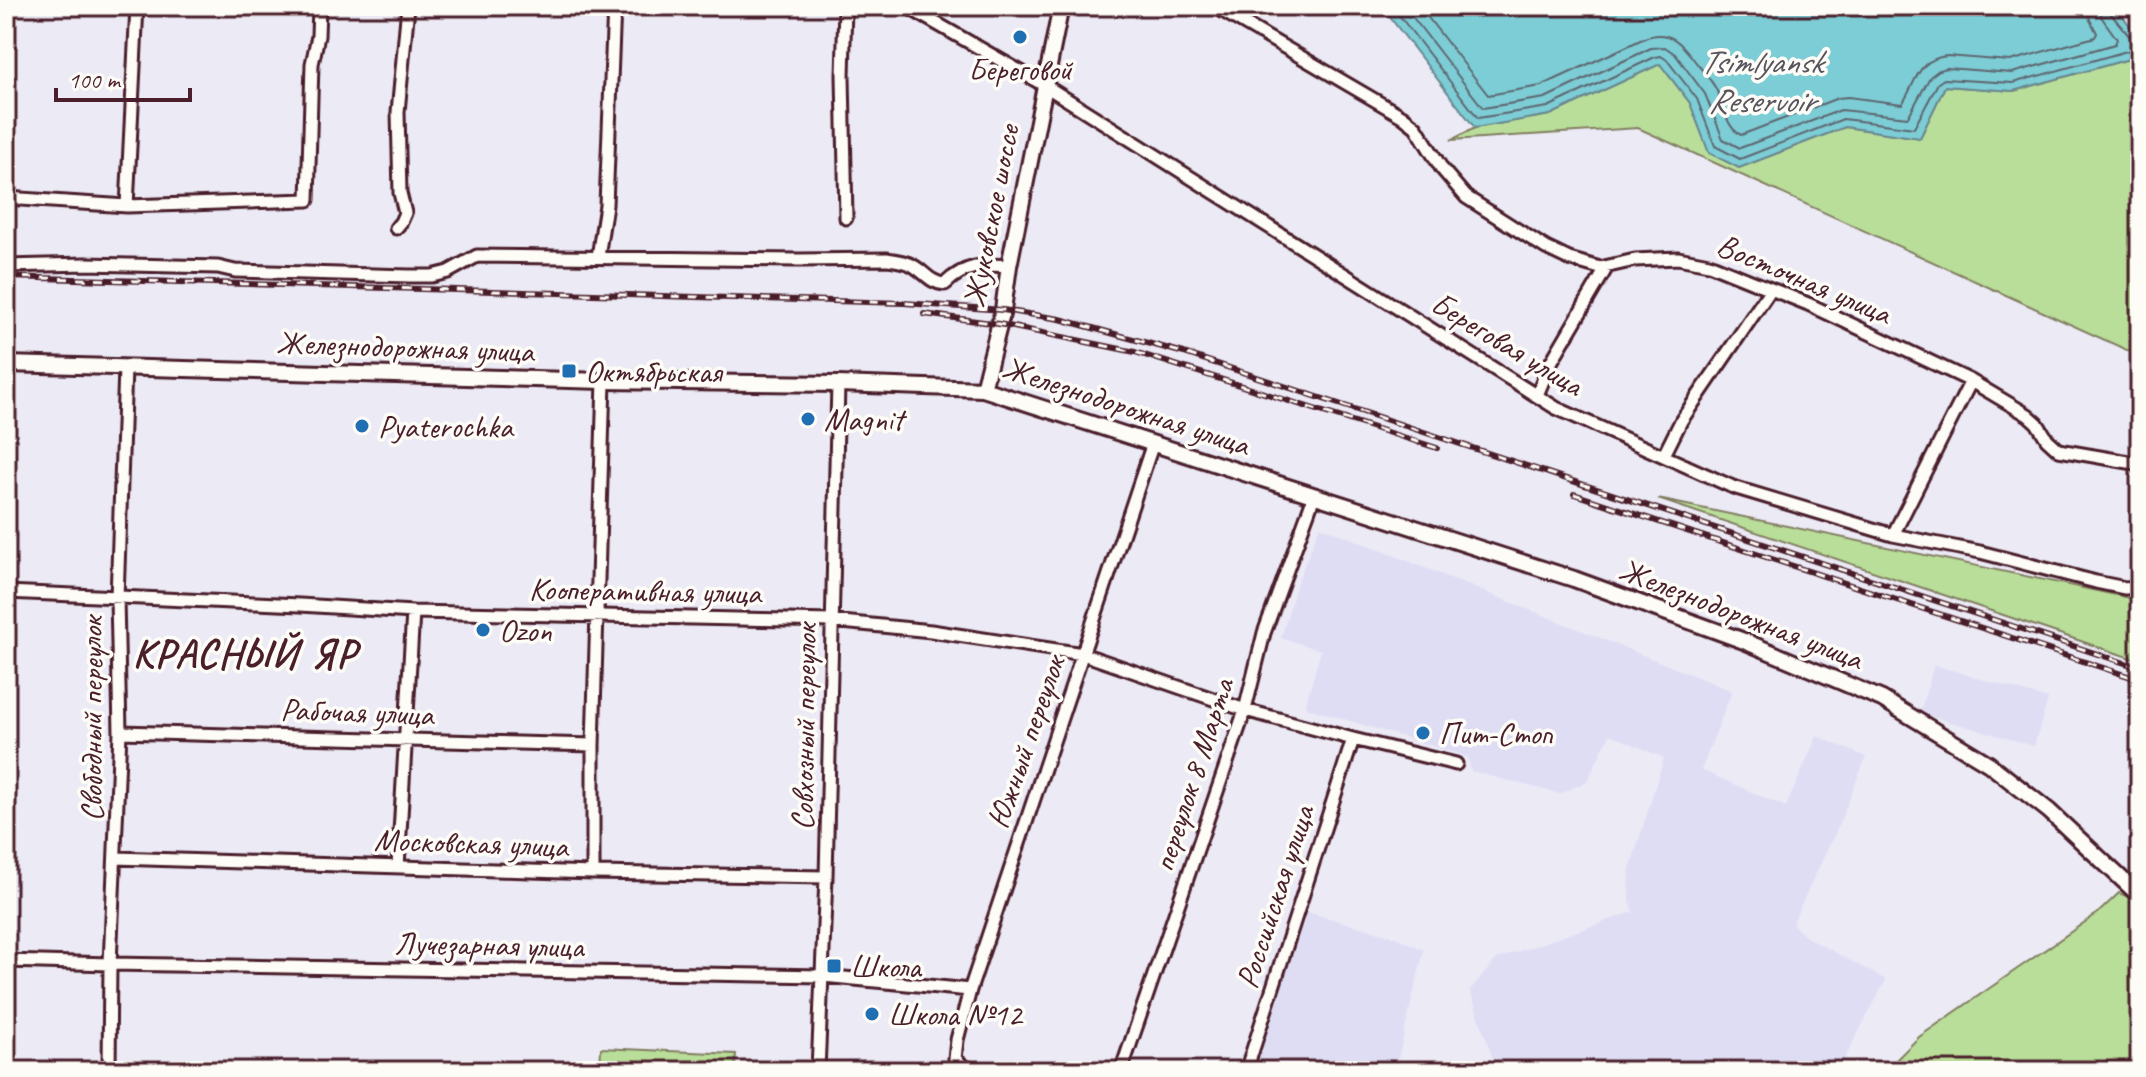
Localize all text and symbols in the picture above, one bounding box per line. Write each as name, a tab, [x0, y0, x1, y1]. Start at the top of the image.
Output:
marker: Береговой	[1011, 28, 1029, 46]
water label: Tsimlyansk Reservoir	[1700, 40, 1828, 122]
place label: Береговой	[968, 49, 1073, 90]
scale bar	[56, 52, 190, 102]
text: 100 m	[68, 65, 122, 95]
street label: Жуковское шоссе	[953, 119, 1029, 311]
street label: Восточная улица	[1711, 224, 1899, 335]
street label: Береговая улица	[1424, 283, 1592, 406]
street label: Железнодорожная улица	[276, 322, 536, 372]
street label: Железнодорожная улица	[997, 347, 1257, 466]
place label: Октябрьская	[585, 351, 723, 392]
marker: Октябрьская	[560, 362, 578, 380]
place label: Magnit	[824, 399, 908, 440]
place label: Pyaterochka	[378, 406, 515, 447]
marker: Magnit	[799, 410, 817, 428]
marker: Pyaterochka	[353, 417, 371, 435]
street label: Железнодорожная улица	[1614, 549, 1870, 680]
street label: Кооперативная улица	[529, 568, 763, 614]
place label: Ozon	[499, 610, 552, 651]
street label: Свободный переулок	[71, 613, 112, 822]
street label: Совхозный переулок	[782, 620, 826, 831]
marker: Ozon	[474, 621, 492, 639]
district label: КРАСНЫЙ ЯР	[133, 629, 361, 679]
street label: Южный переулок	[977, 647, 1076, 834]
street label: переулок 8 Марта	[1143, 671, 1244, 877]
street label: Рабочая улица	[280, 689, 436, 735]
place label: Пит-Стоп	[1439, 713, 1554, 754]
marker: Пит-Стоп	[1414, 724, 1432, 742]
street label: Российская улица	[1226, 799, 1324, 993]
street label: Московская улица	[373, 819, 571, 867]
street label: Лучезарная улица	[394, 923, 586, 967]
place label: Школа	[850, 946, 923, 987]
marker: Школа	[825, 957, 843, 975]
place label: Школа №12	[888, 994, 1024, 1035]
marker: Школа №12	[863, 1005, 881, 1023]

